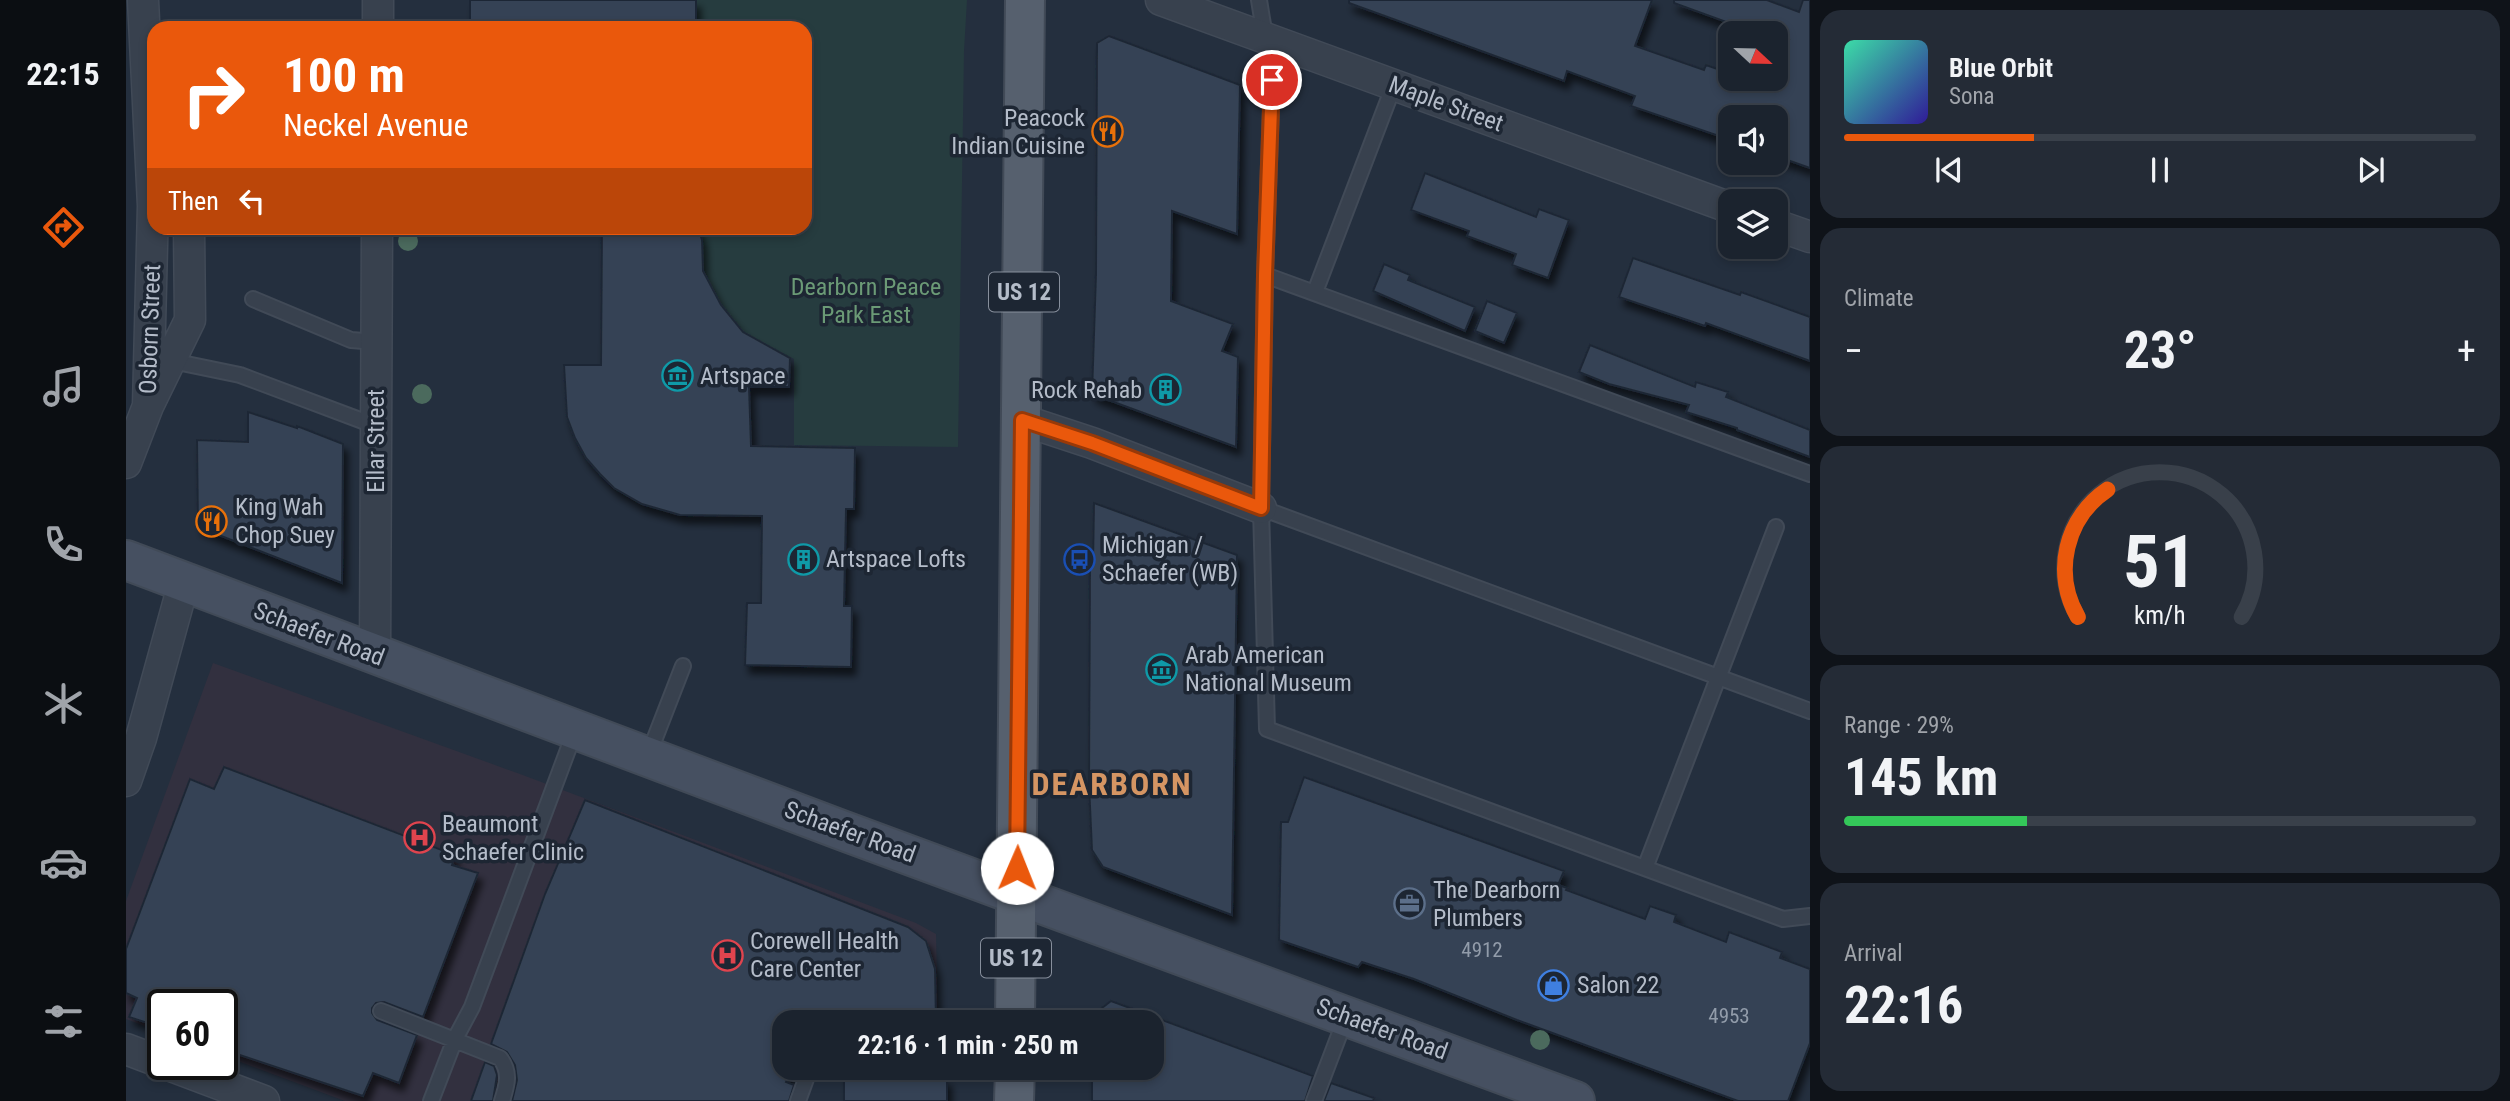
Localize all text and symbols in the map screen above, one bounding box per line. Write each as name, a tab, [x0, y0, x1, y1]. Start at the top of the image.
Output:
north arrow	[1718, 21, 1788, 91]
map controls	[1718, 21, 1788, 259]
text: 100 m	[283, 47, 405, 104]
icon: right	[168, 49, 259, 140]
pin	[1242, 50, 1302, 110]
text: Blue Orbit	[1949, 53, 2053, 83]
text: 22:15	[26, 55, 100, 93]
icon: arrive	[1253, 61, 1291, 99]
street label: Maple Street	[1385, 70, 1507, 138]
text: Sona	[1949, 83, 1995, 110]
place label: Peacock Indian Cuisine	[951, 104, 1085, 160]
button: sound	[1718, 105, 1788, 175]
text: Neckel Avenue	[283, 106, 469, 144]
restaurant icon: Peacock Indian Cuisine	[1091, 115, 1125, 149]
icon: previous	[1930, 151, 1968, 189]
icon: pause	[2141, 151, 2179, 189]
icon: next	[2352, 151, 2390, 189]
icon: left	[233, 182, 271, 220]
text: Then	[168, 186, 219, 216]
button: layers	[1718, 189, 1788, 259]
icon: directions	[39, 203, 88, 252]
street label: Osborn Street	[134, 264, 166, 394]
road number: US 12	[989, 272, 1059, 312]
park label: Dearborn Peace Park East	[791, 273, 941, 329]
text: Climate	[1844, 285, 1914, 312]
text: 23°	[2124, 320, 2196, 381]
text: −	[1844, 329, 1863, 373]
text: +	[2457, 329, 2476, 373]
museum icon: Artspace	[660, 359, 694, 393]
icon: music	[39, 362, 88, 411]
place label: Artspace	[700, 362, 785, 390]
building icon: Rock Rehab	[1148, 373, 1182, 407]
place label: Rock Rehab	[1031, 376, 1142, 404]
street label: Ellar Street	[362, 389, 390, 493]
place label: King Wah Chop Suey	[235, 493, 335, 549]
restaurant icon: King Wah Chop Suey	[195, 504, 229, 538]
text: 51	[2123, 519, 2197, 605]
icon: phone	[39, 520, 88, 569]
place label: Michigan / Schaefer (WB)	[1102, 531, 1238, 587]
building icon: Artspace Lofts	[786, 542, 820, 576]
bus stop icon: Michigan / Schaefer (WB)	[1062, 542, 1096, 576]
place label: Artspace Lofts	[826, 545, 966, 573]
street label: Schaefer Road	[250, 596, 388, 672]
text: km/h	[2134, 600, 2186, 629]
place label: Arab American National Museum	[1185, 641, 1352, 697]
museum icon: Arab American National Museum	[1145, 652, 1179, 686]
icon: climate	[39, 679, 88, 728]
text: Range · 29%	[1844, 712, 1954, 739]
text: 145 km	[1844, 747, 1998, 808]
district label: DEARBORN	[1031, 765, 1193, 803]
street label: Schaefer Road	[781, 795, 919, 869]
place label: Beaumont Schaefer Clinic	[442, 810, 584, 866]
hospital icon: Beaumont Schaefer Clinic	[402, 821, 436, 855]
position arrow	[980, 831, 1054, 905]
icon: car	[39, 838, 88, 887]
place label: The Dearborn Plumbers	[1433, 876, 1560, 932]
office icon: The Dearborn Plumbers	[1393, 887, 1427, 921]
place label: Corewell Health Care Center	[750, 927, 899, 983]
hospital icon: Corewell Health Care Center	[710, 938, 744, 972]
house number: 4912	[1461, 938, 1503, 962]
road number: US 12	[981, 939, 1051, 978]
text: Arrival	[1844, 940, 1903, 967]
shop icon: Salon 22	[1537, 968, 1571, 1002]
place label: Salon 22	[1577, 971, 1659, 999]
text: 22:16	[1844, 975, 1963, 1036]
speed limit sign: 60	[147, 989, 238, 1080]
street label: Schaefer Road	[1313, 992, 1451, 1066]
icon: filters	[39, 997, 88, 1046]
house number: 4953	[1708, 1004, 1750, 1028]
text: 22:16 · 1 min · 250 m	[858, 1030, 1078, 1060]

